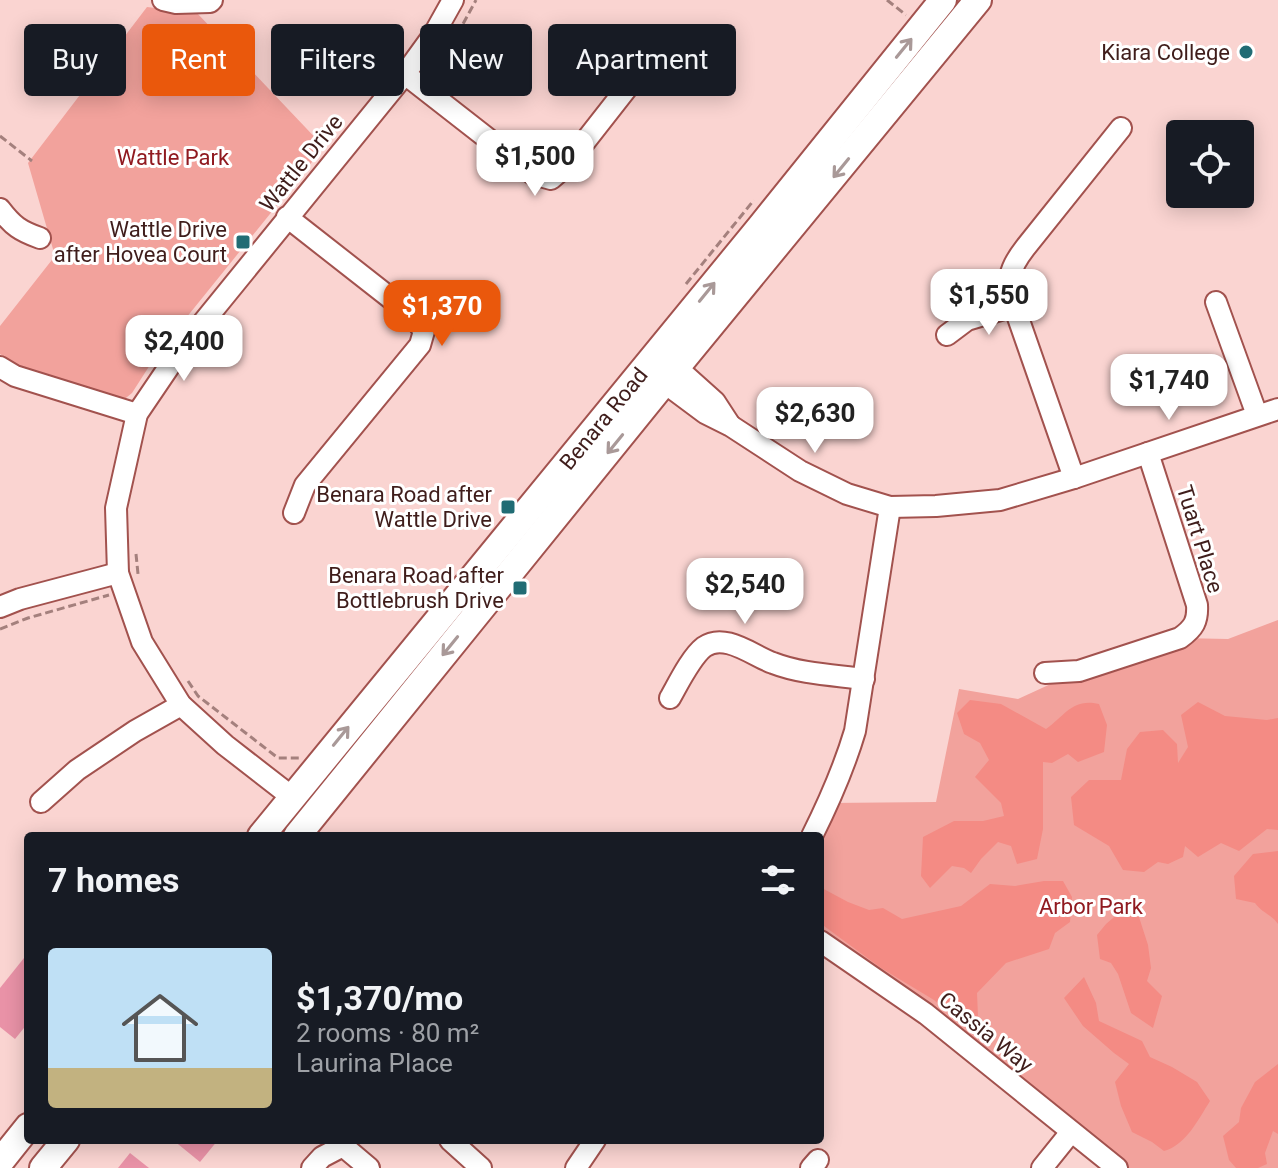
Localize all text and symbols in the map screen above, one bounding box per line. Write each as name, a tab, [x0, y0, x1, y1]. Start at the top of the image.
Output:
chip: Buy	[24, 24, 126, 96]
chip: Rent	[142, 24, 255, 96]
chip: Filters	[271, 24, 404, 96]
chip: New	[420, 24, 532, 96]
chip: Apartment	[548, 24, 736, 96]
one-way arrow	[895, 38, 912, 59]
place label: Kiara College	[1101, 40, 1230, 65]
marker: Kiara College	[1237, 43, 1255, 61]
street label: Wattle Drive	[254, 110, 348, 216]
map controls	[1166, 120, 1254, 208]
button: locate	[1166, 120, 1254, 208]
pin: $1,500	[470, 130, 600, 198]
text: $1,500	[495, 141, 575, 171]
park label: Wattle Park	[117, 145, 230, 170]
one-way arrow	[832, 158, 850, 179]
place label: Wattle Drive after Hovea Court	[54, 217, 227, 267]
marker: Wattle Drive after Hovea Court	[234, 233, 252, 251]
pin: $1,550	[924, 269, 1054, 337]
pin: $1,370	[377, 280, 507, 348]
text: $1,550	[949, 280, 1029, 310]
one-way arrow	[698, 282, 716, 302]
text: $1,370	[402, 291, 482, 321]
pin: $2,400	[119, 315, 249, 383]
text: $2,400	[144, 326, 224, 356]
pin: $1,740	[1104, 354, 1234, 422]
street label: Benara Road	[554, 362, 652, 474]
text: $1,740	[1129, 365, 1209, 395]
pin: $2,630	[750, 387, 880, 455]
text: $2,630	[775, 398, 855, 428]
one-way arrow	[606, 433, 624, 453]
place label: Benara Road after Wattle Drive	[316, 482, 493, 532]
street label: Tuart Place	[1172, 482, 1228, 596]
marker: Benara Road after Wattle Drive	[499, 498, 517, 516]
pin: $2,540	[680, 558, 810, 626]
place label: Benara Road after Bottlebrush Drive	[328, 563, 505, 613]
text: $2,540	[705, 569, 785, 599]
marker: Benara Road after Bottlebrush Drive	[511, 579, 529, 597]
one-way arrow	[441, 635, 459, 656]
one-way arrow	[332, 726, 350, 747]
icon: filters	[756, 858, 800, 902]
text: 7 homes	[48, 860, 179, 900]
park label: Arbor Park	[1039, 894, 1144, 919]
text: $1,370/mo	[296, 978, 463, 1018]
icon: home	[112, 980, 208, 1076]
street label: Cassia Way	[934, 987, 1038, 1078]
text: 2 rooms · 80 m²	[296, 1018, 479, 1048]
text: Laurina Place	[296, 1048, 453, 1078]

